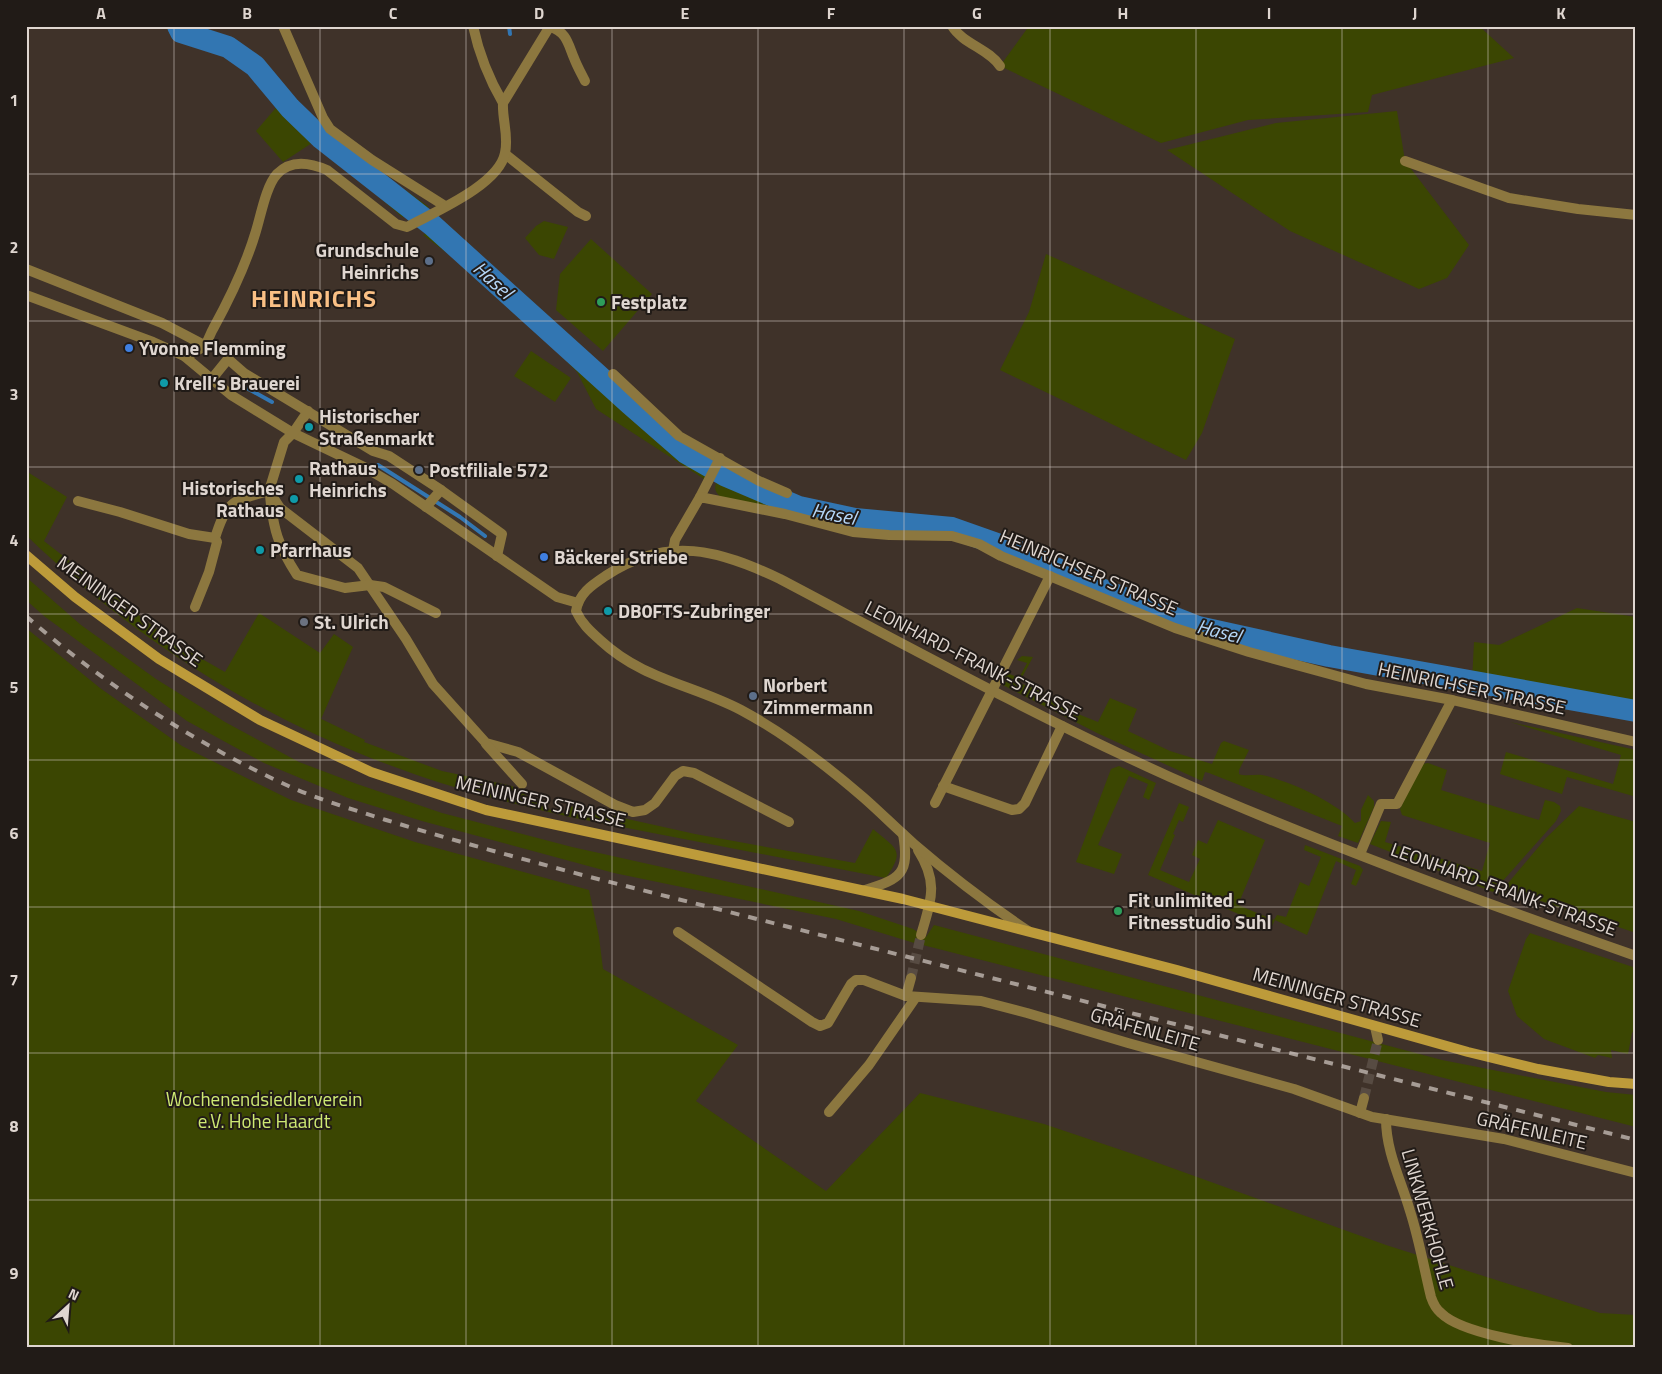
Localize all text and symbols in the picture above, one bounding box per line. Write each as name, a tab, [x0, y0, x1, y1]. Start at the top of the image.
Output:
text: A	[96, 1, 106, 25]
text: B	[242, 1, 252, 25]
text: C	[389, 1, 398, 25]
text: D	[534, 1, 544, 25]
text: E	[681, 1, 690, 25]
text: F	[827, 1, 836, 25]
text: G	[972, 1, 982, 25]
text: H	[1118, 1, 1128, 25]
text: I	[1267, 1, 1271, 25]
text: J	[1413, 1, 1417, 25]
text: K	[1556, 1, 1566, 25]
text: 1	[10, 88, 18, 112]
text: 2	[10, 235, 18, 259]
place label: Grundschule Heinrichs	[316, 235, 419, 286]
water label: Hasel	[466, 253, 522, 308]
marker: Grundschule Heinrichs	[423, 255, 435, 267]
district label: HEINRICHS	[251, 280, 377, 316]
place label: Festplatz	[611, 287, 687, 316]
marker: Festplatz	[595, 296, 607, 308]
place label: Yvonne Flemming	[139, 333, 286, 362]
marker: Yvonne Flemming	[123, 342, 135, 354]
place label: Krell’s Brauerei	[174, 368, 300, 397]
marker: Krell’s Brauerei	[158, 377, 170, 389]
text: 3	[10, 382, 18, 406]
place label: Historischer Straßenmarkt	[319, 401, 434, 452]
marker: Historischer Straßenmarkt	[303, 421, 315, 433]
place label: Rathaus Heinrichs	[309, 453, 387, 504]
place label: Postfiliale 572	[429, 455, 549, 484]
marker: Postfiliale 572	[413, 464, 425, 476]
place label: Historisches Rathaus	[182, 473, 284, 524]
marker: Rathaus Heinrichs	[293, 473, 305, 485]
marker: Historisches Rathaus	[288, 493, 300, 505]
water label: Hasel	[809, 494, 862, 533]
street label: HEINRICHSER STRASSE	[996, 521, 1183, 622]
text: 4	[10, 528, 19, 552]
place label: Pfarrhaus	[270, 535, 352, 564]
place label: Bäckerei Striebe	[554, 542, 688, 571]
marker: Pfarrhaus	[254, 544, 266, 556]
street label: MEININGER STRASSE	[51, 548, 209, 673]
marker: Bäckerei Striebe	[538, 551, 550, 563]
street label: LEONHARD-FRANK-STRASSE	[860, 592, 1086, 727]
place label: DB0FTS-Zubringer	[618, 596, 770, 625]
marker: DB0FTS-Zubringer	[602, 605, 614, 617]
place label: St. Ulrich	[314, 607, 389, 636]
water label: Hasel	[1194, 610, 1247, 652]
marker: St. Ulrich	[298, 616, 310, 628]
street label: HEINRICHSER STRASSE	[1376, 653, 1569, 722]
place label: Norbert Zimmermann	[763, 670, 873, 721]
text: 5	[10, 675, 19, 699]
marker: Norbert Zimmermann	[747, 690, 759, 702]
street label: MEININGER STRASSE	[453, 767, 629, 834]
text: 6	[10, 821, 19, 845]
street label: LEONHARD-FRANK-STRASSE	[1387, 834, 1621, 943]
place label: Fit unlimited - Fitnesstudio Suhl	[1128, 885, 1272, 936]
marker: Fit unlimited - Fitnesstudio Suhl	[1112, 905, 1124, 917]
street label: MEININGER STRASSE	[1250, 959, 1425, 1034]
text: 7	[10, 968, 18, 992]
street label: GRÄFENLEITE	[1087, 999, 1203, 1058]
park label: Wochenendsiedlerverein e.V. Hohe Haardt	[166, 1084, 362, 1135]
street label: GRÄFENLEITE	[1474, 1103, 1590, 1156]
text: 8	[10, 1114, 19, 1138]
street label: LINKWERKHOHLE	[1395, 1145, 1462, 1293]
text: 9	[10, 1261, 19, 1285]
north arrow	[42, 1282, 92, 1332]
text: N	[65, 1282, 83, 1305]

